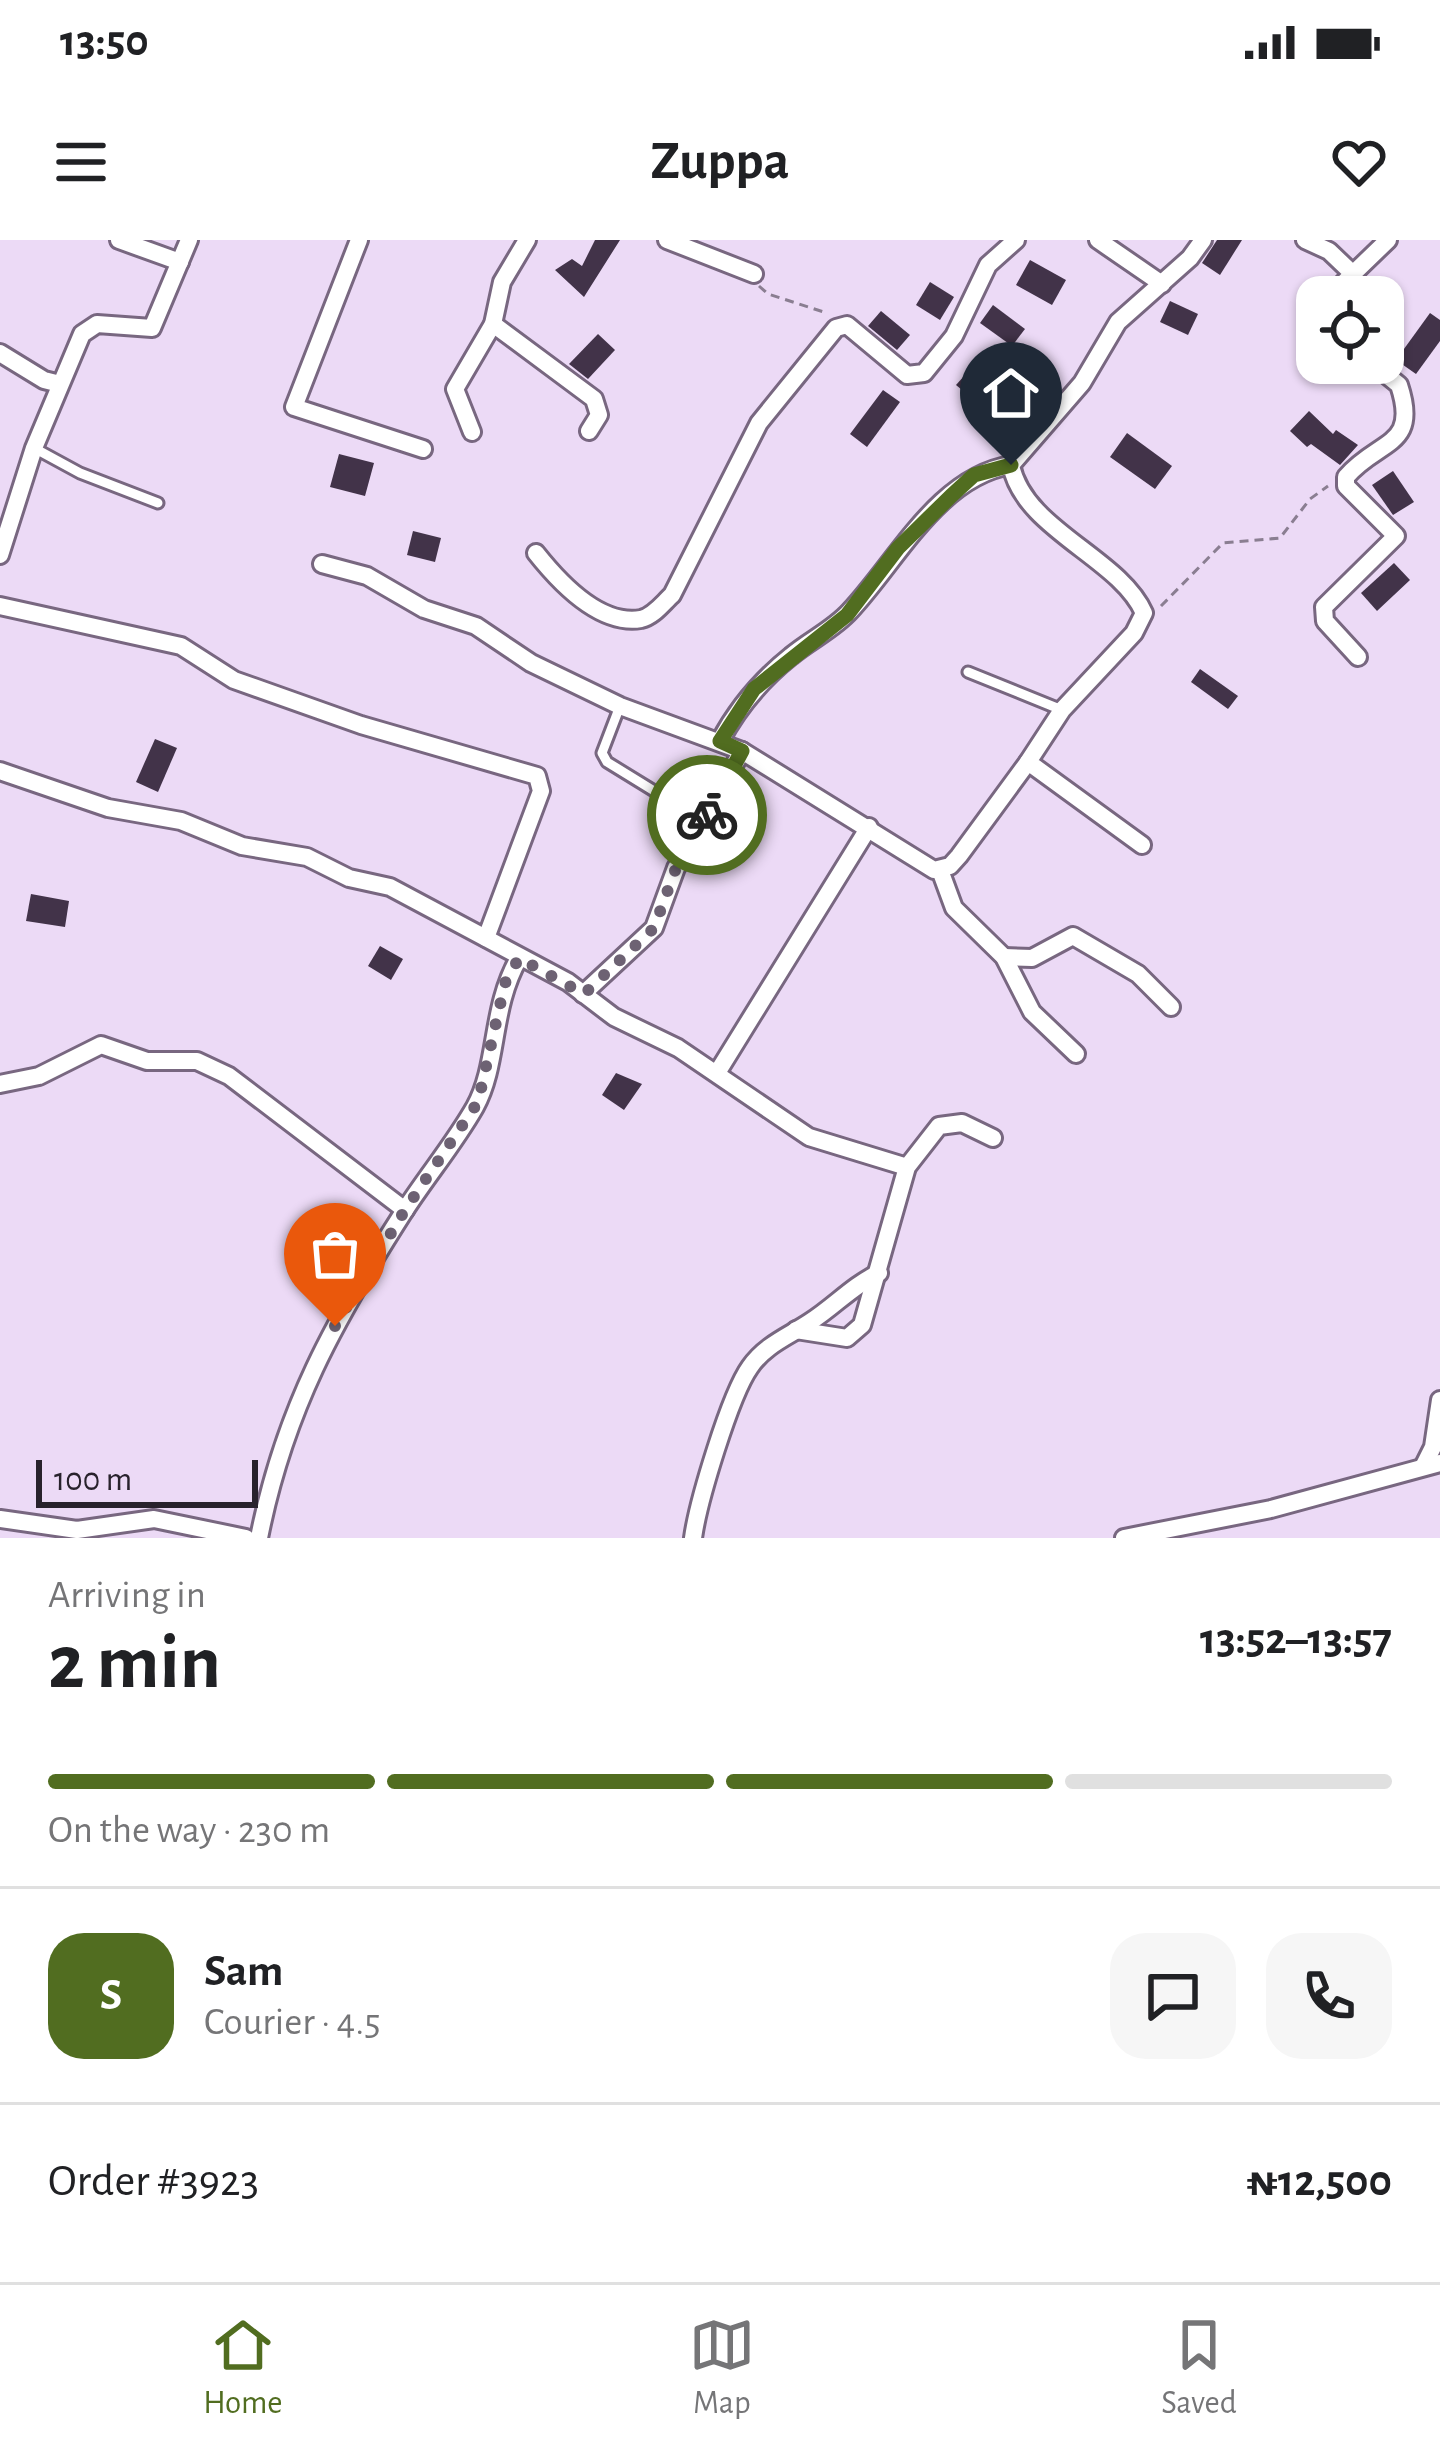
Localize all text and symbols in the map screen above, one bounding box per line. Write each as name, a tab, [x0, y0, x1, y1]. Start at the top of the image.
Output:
text: 13:50	[60, 19, 149, 64]
icon: menu	[48, 129, 114, 195]
icon: heart	[1326, 129, 1392, 195]
text: Zuppa	[651, 135, 789, 189]
map controls	[1296, 276, 1404, 384]
button: locate	[1296, 276, 1404, 384]
pin	[960, 342, 1062, 465]
icon: home	[978, 360, 1044, 426]
courier	[647, 755, 767, 875]
icon: bike	[674, 782, 740, 848]
pin	[284, 1203, 386, 1326]
icon: bag	[302, 1221, 368, 1287]
scale bar	[36, 1454, 258, 1507]
text: 100 m	[54, 1464, 132, 1497]
text: Arriving in	[48, 1576, 206, 1615]
text: 13:52–13:57	[1200, 1617, 1392, 1662]
text: 2 min	[48, 1625, 221, 1703]
text: On the way · 230 m	[48, 1811, 330, 1850]
button: chat	[1110, 1933, 1236, 2059]
button: phone	[1266, 1933, 1392, 2059]
text: Sam	[204, 1949, 283, 1994]
text: S	[100, 1973, 122, 2018]
text: Courier · 4.5	[204, 2003, 381, 2042]
text: Order #3923	[48, 2159, 259, 2204]
text: ₦12,500	[1246, 2159, 1392, 2204]
tab: Home	[203, 2312, 283, 2424]
tab: Map	[689, 2312, 755, 2424]
tab: Saved	[1161, 2312, 1237, 2424]

